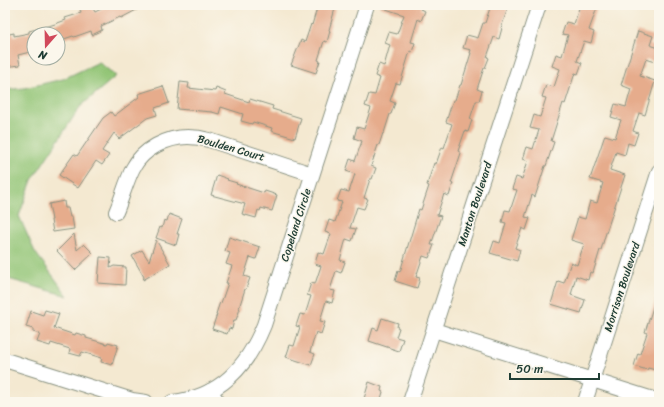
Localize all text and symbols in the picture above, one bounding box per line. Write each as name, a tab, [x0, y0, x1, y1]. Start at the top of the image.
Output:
north arrow	[26, 26, 66, 66]
text: N	[36, 45, 51, 66]
street label: Boulden Court	[195, 129, 267, 167]
street label: Manton Boulevard	[452, 158, 498, 249]
street label: Copeland Circle	[275, 186, 317, 264]
street label: Morrison Boulevard	[599, 239, 646, 334]
scale bar	[510, 355, 599, 381]
text: 50 m	[516, 358, 543, 380]

